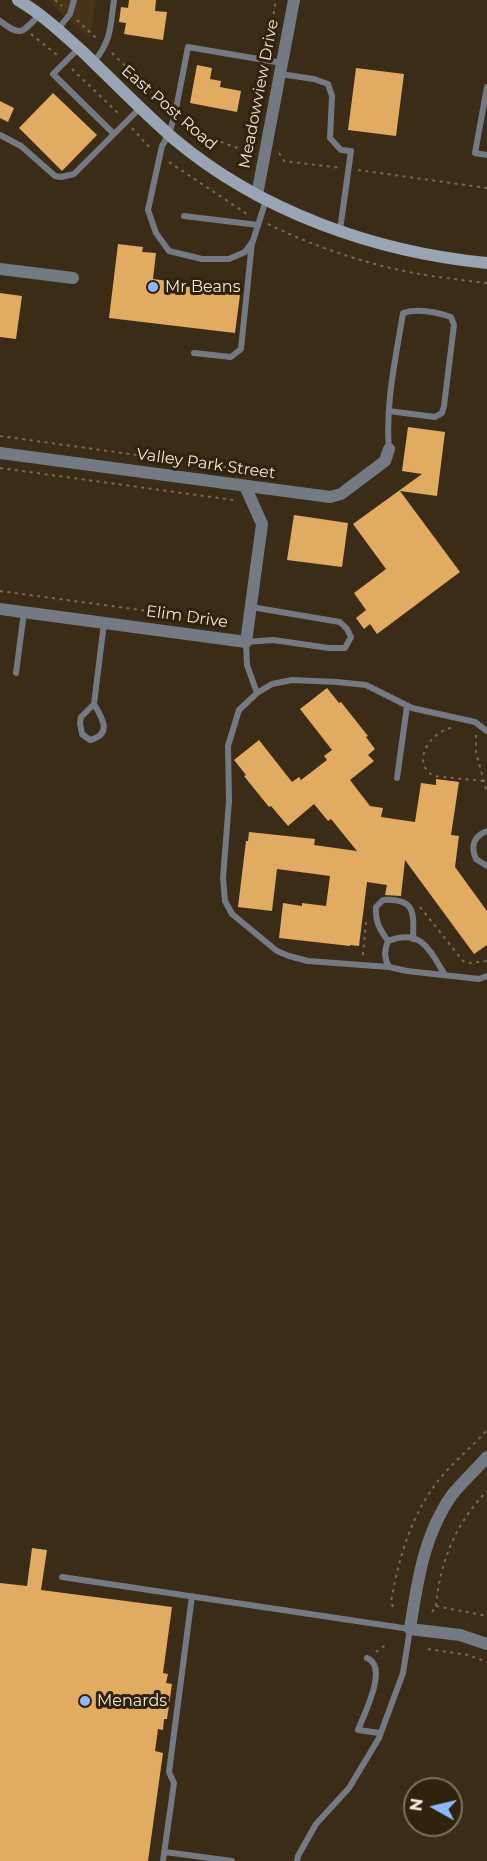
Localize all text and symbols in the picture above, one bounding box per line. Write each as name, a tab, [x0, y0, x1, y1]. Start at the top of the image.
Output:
street label: Meadowview Drive	[235, 18, 283, 170]
street label: East Post Road	[117, 61, 221, 155]
place label: Mr Beans	[165, 277, 240, 297]
marker: Mr Beans	[146, 280, 160, 294]
street label: Valley Park Street	[135, 445, 277, 483]
street label: Elim Drive	[145, 602, 229, 632]
place label: Menards	[97, 1691, 167, 1711]
marker: Menards	[78, 1694, 92, 1708]
north arrow	[403, 1777, 463, 1837]
text: N	[406, 1797, 427, 1812]

